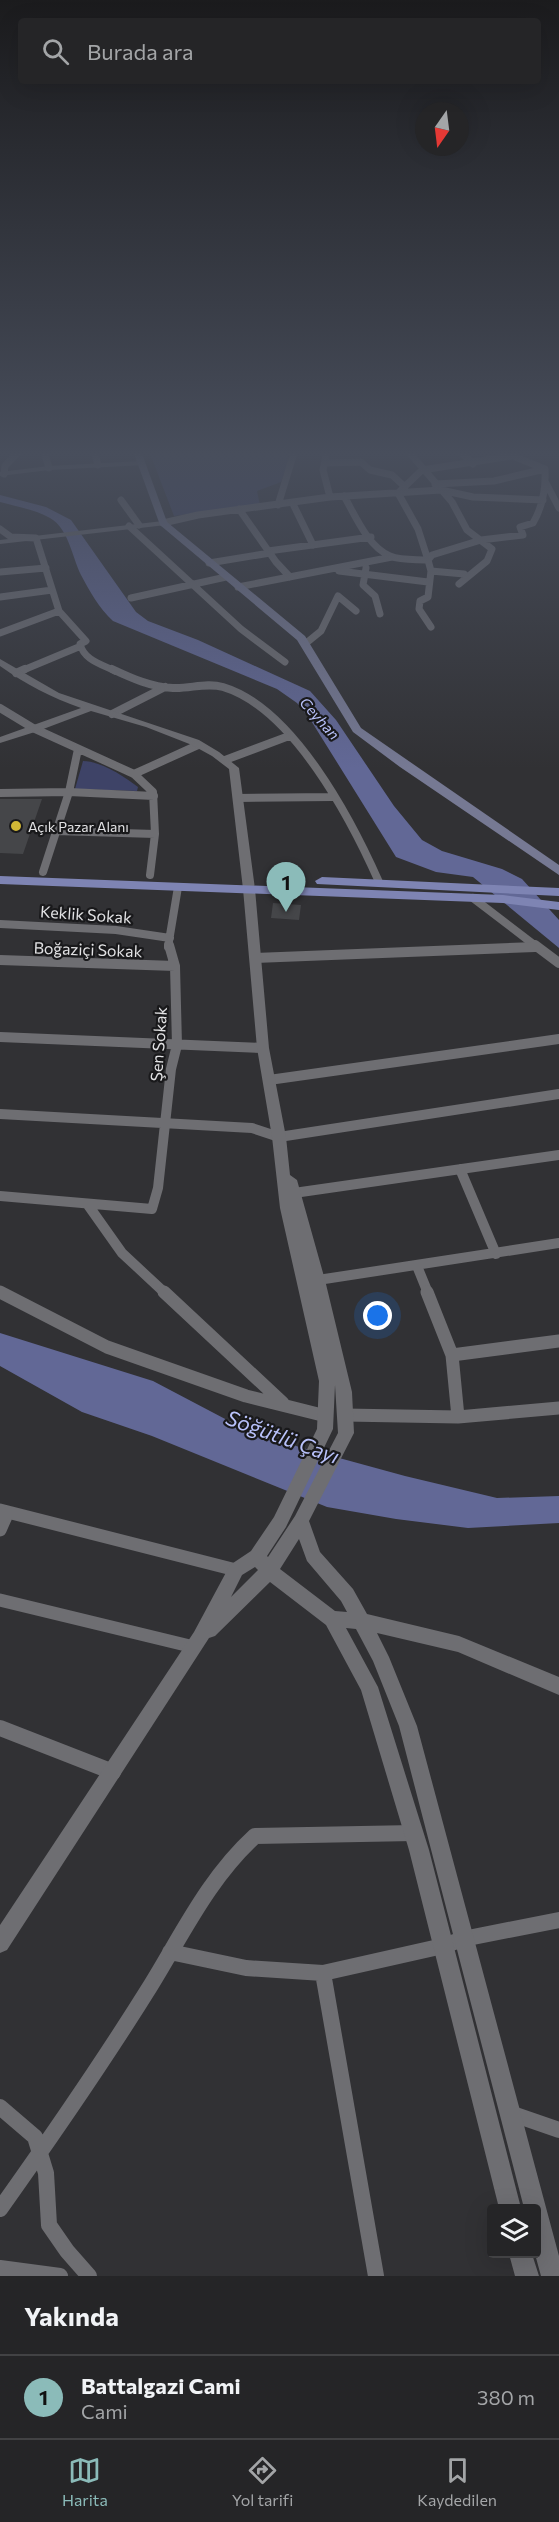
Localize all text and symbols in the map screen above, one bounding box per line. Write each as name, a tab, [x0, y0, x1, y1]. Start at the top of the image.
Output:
search box	[18, 18, 541, 84]
icon: search	[39, 35, 72, 68]
text: Burada ara	[87, 38, 194, 65]
north arrow	[415, 102, 469, 156]
water label: Ceyhan	[296, 693, 344, 743]
place label: Açık Pazar Alanı	[28, 818, 129, 835]
marker: Açık Pazar Alanı	[9, 819, 23, 833]
pin: 1	[266, 862, 306, 912]
street label: Keklik Sokak	[40, 901, 133, 927]
street label: Boğaziçi Sokak	[33, 938, 143, 960]
street label: Şen Sokak	[146, 1006, 170, 1082]
your location	[363, 1301, 392, 1330]
water label: Söğütlü Çayı	[223, 1404, 343, 1468]
map controls	[487, 2204, 541, 2258]
button: layers	[487, 2204, 541, 2258]
text: Yakında	[24, 2300, 119, 2331]
text: Battalgazi Cami	[81, 2372, 241, 2399]
text: 1	[39, 2385, 48, 2409]
text: 380 m	[477, 2385, 535, 2409]
text: Cami	[81, 2399, 128, 2423]
tab: Harita	[62, 2454, 108, 2509]
tab: Yol tarifi	[232, 2454, 293, 2509]
tab: Kaydedilen	[417, 2454, 497, 2509]

